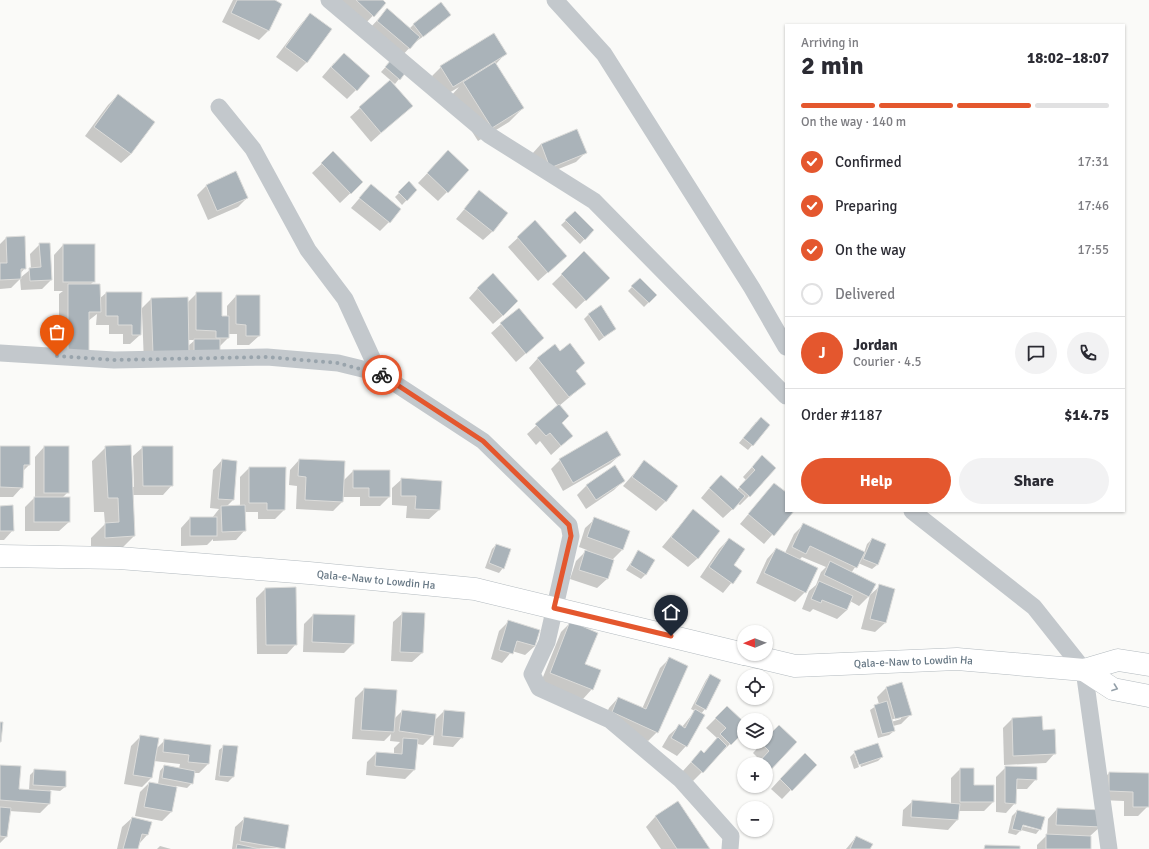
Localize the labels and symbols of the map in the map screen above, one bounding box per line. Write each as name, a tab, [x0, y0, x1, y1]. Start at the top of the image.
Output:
pin	[40, 315, 74, 356]
courier	[362, 355, 402, 395]
street label: Qala-e-Naw to Lowdin Ha	[316, 568, 436, 592]
pin	[654, 595, 688, 636]
north arrow	[737, 625, 773, 661]
street label: Qala-e-Naw to Lowdin Ha	[854, 653, 974, 670]
one-way arrow	[1111, 683, 1118, 692]

